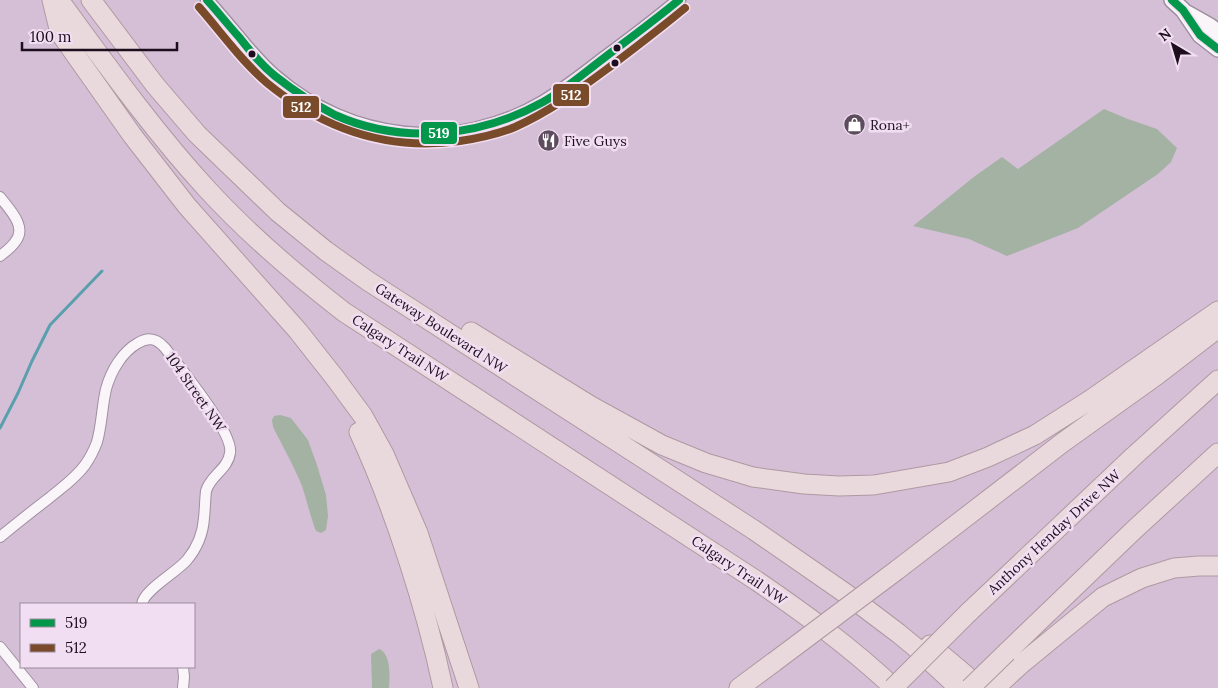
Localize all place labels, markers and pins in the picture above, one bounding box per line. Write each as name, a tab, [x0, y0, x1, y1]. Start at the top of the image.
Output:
unlabelled marker	[612, 43, 622, 53]
unlabelled marker	[247, 49, 257, 59]
unlabelled marker	[610, 58, 620, 68]
shop icon: Rona+	[842, 113, 866, 137]
place label: Rona+	[870, 116, 910, 134]
restaurant icon: Five Guys	[536, 129, 560, 153]
place label: Five Guys	[564, 132, 627, 150]

